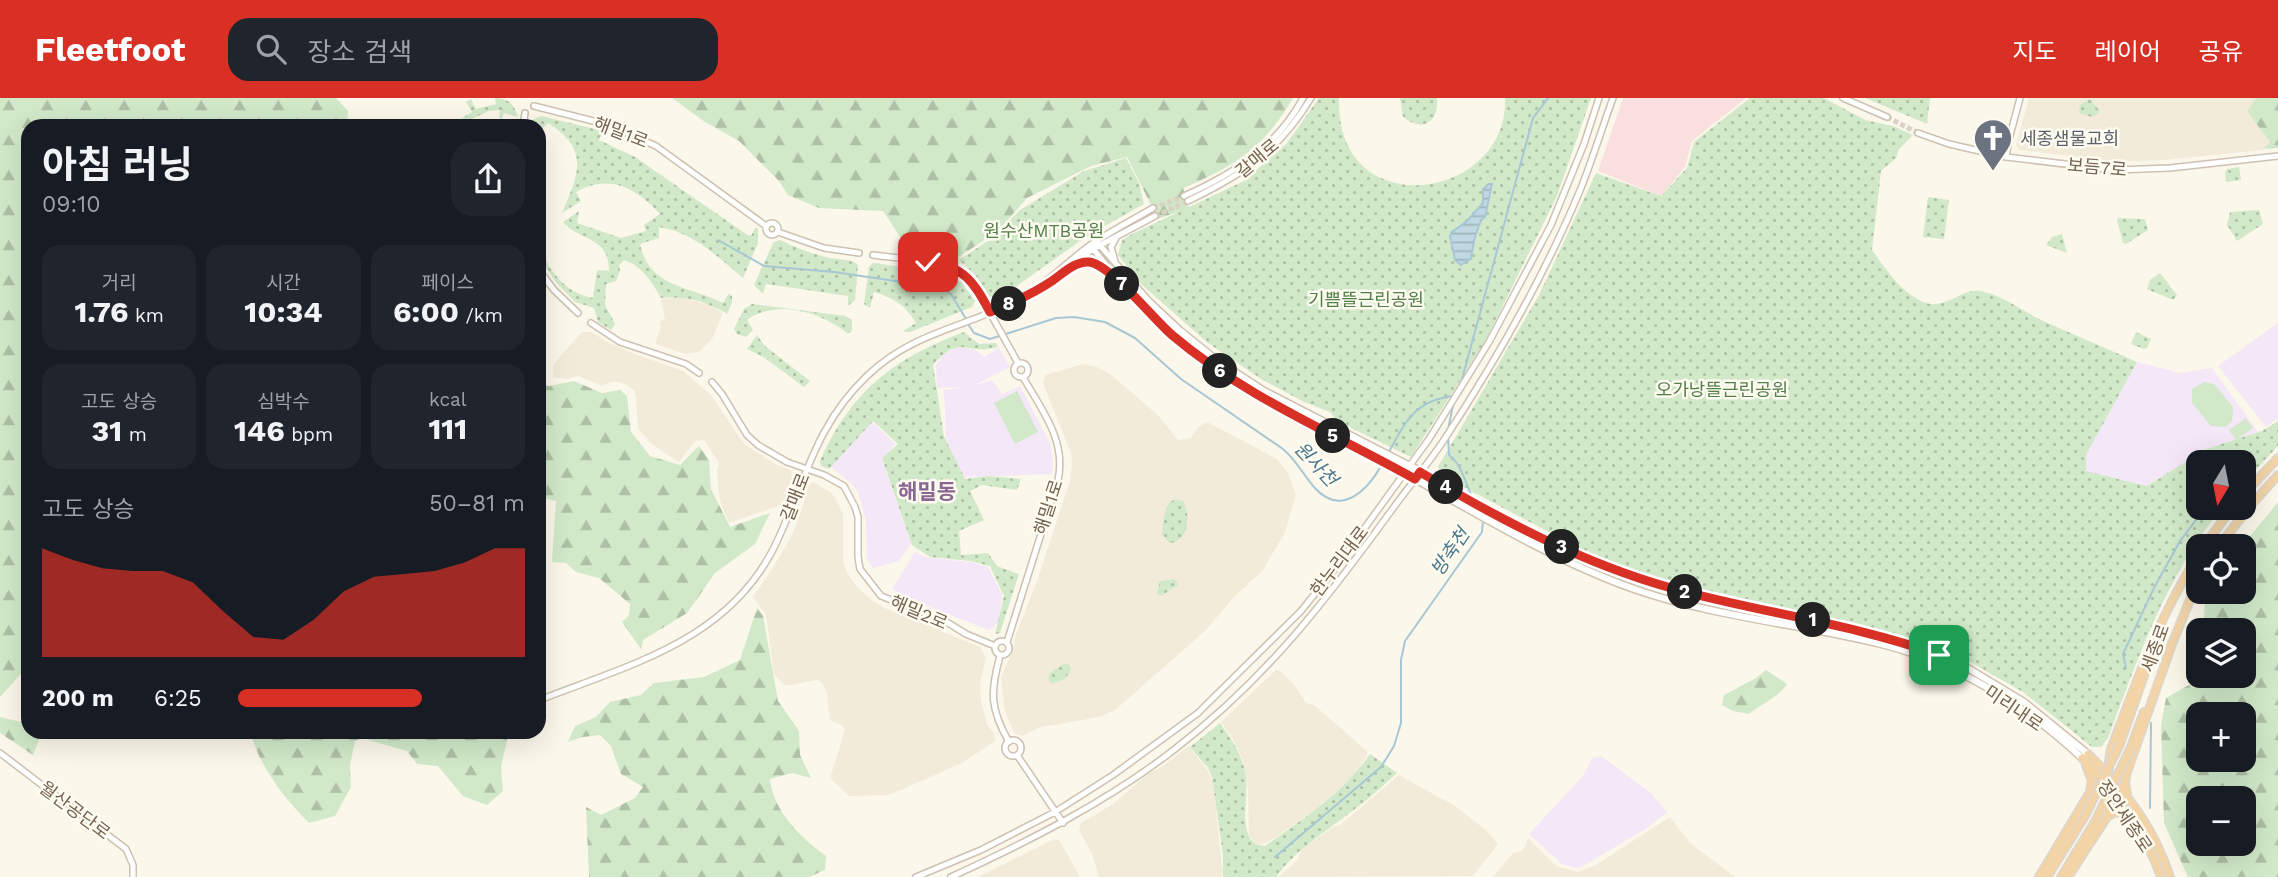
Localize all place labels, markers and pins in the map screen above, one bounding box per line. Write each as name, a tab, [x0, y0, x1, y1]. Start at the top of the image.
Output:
church icon: 세종샘물교회	[1972, 117, 2014, 172]
place label: 세종샘물교회	[2020, 128, 2119, 149]
pin	[898, 232, 958, 292]
pin: 7	[1104, 266, 1140, 302]
pin: 8	[992, 286, 1026, 322]
pin: 6	[1202, 354, 1238, 388]
pin: 5	[1316, 418, 1350, 454]
pin: 4	[1428, 470, 1464, 504]
pin: 3	[1544, 530, 1580, 564]
pin: 2	[1668, 574, 1702, 610]
pin: 1	[1796, 602, 1830, 638]
pin	[1909, 625, 1969, 685]

